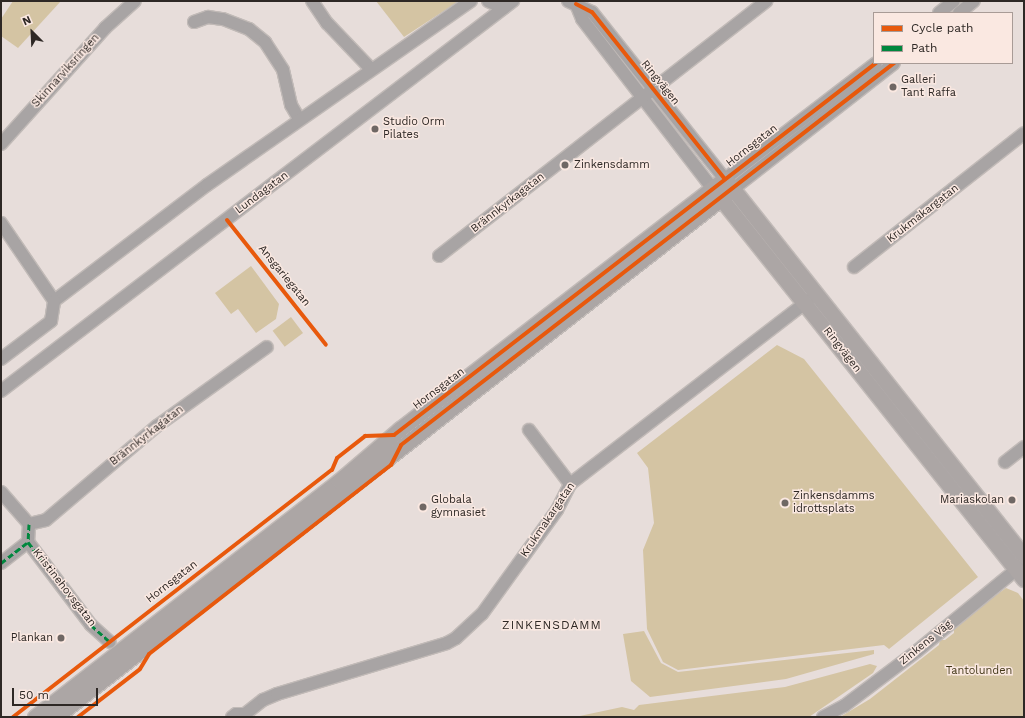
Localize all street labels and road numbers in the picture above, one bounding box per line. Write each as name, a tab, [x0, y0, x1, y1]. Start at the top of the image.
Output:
street label: Skinnarviksringen	[30, 32, 102, 110]
street label: Ringvägen	[638, 58, 682, 108]
street label: Hornsgatan	[724, 122, 780, 170]
street label: Lundagatan	[233, 169, 291, 217]
street label: Brännkyrkagatan	[469, 170, 547, 236]
street label: Krukmakargatan	[884, 182, 962, 246]
street label: Ansgariegatan	[255, 243, 313, 309]
street label: Ringvägen	[820, 325, 864, 375]
street label: Hornsgatan	[411, 365, 467, 413]
street label: Brännkyrkagatan	[108, 403, 186, 469]
street label: Krukmakargatan	[518, 480, 578, 560]
street label: Kristinehovsgatan	[29, 546, 99, 630]
street label: Hornsgatan	[144, 558, 200, 606]
street label: Zinkens Väg	[897, 618, 955, 668]

